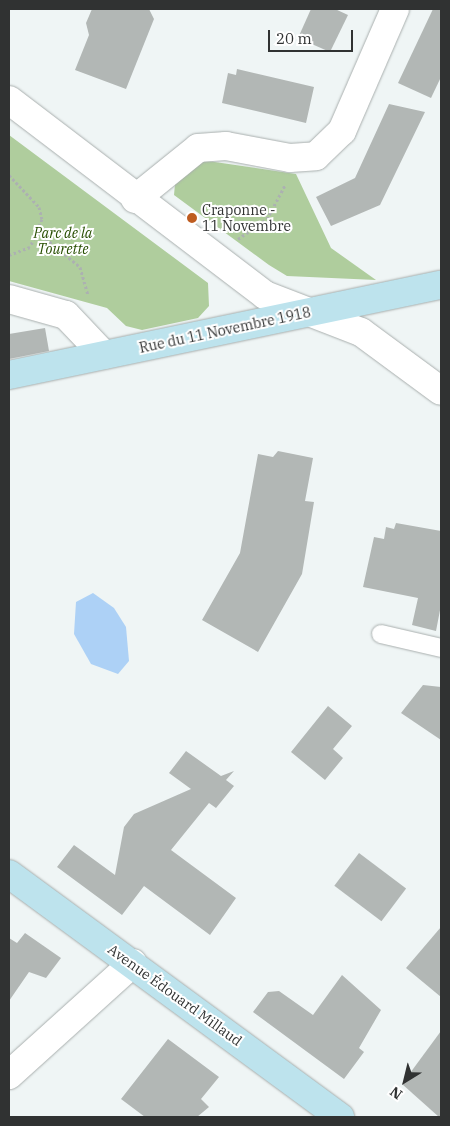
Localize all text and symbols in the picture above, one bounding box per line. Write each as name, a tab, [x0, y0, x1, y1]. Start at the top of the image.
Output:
scale bar	[270, 20, 355, 52]
text: 20 m	[276, 29, 312, 48]
place label: Craponne - 11 Novembre	[202, 202, 291, 234]
marker: Craponne - 11 Novembre	[186, 212, 198, 224]
park label: Parc de la Tourette	[34, 225, 92, 258]
street label: Rue du 11 Novembre 1918	[138, 304, 312, 356]
street label: Avenue Édouard Millaud	[105, 941, 245, 1049]
north arrow	[380, 1056, 430, 1106]
text: N	[386, 1083, 406, 1104]

